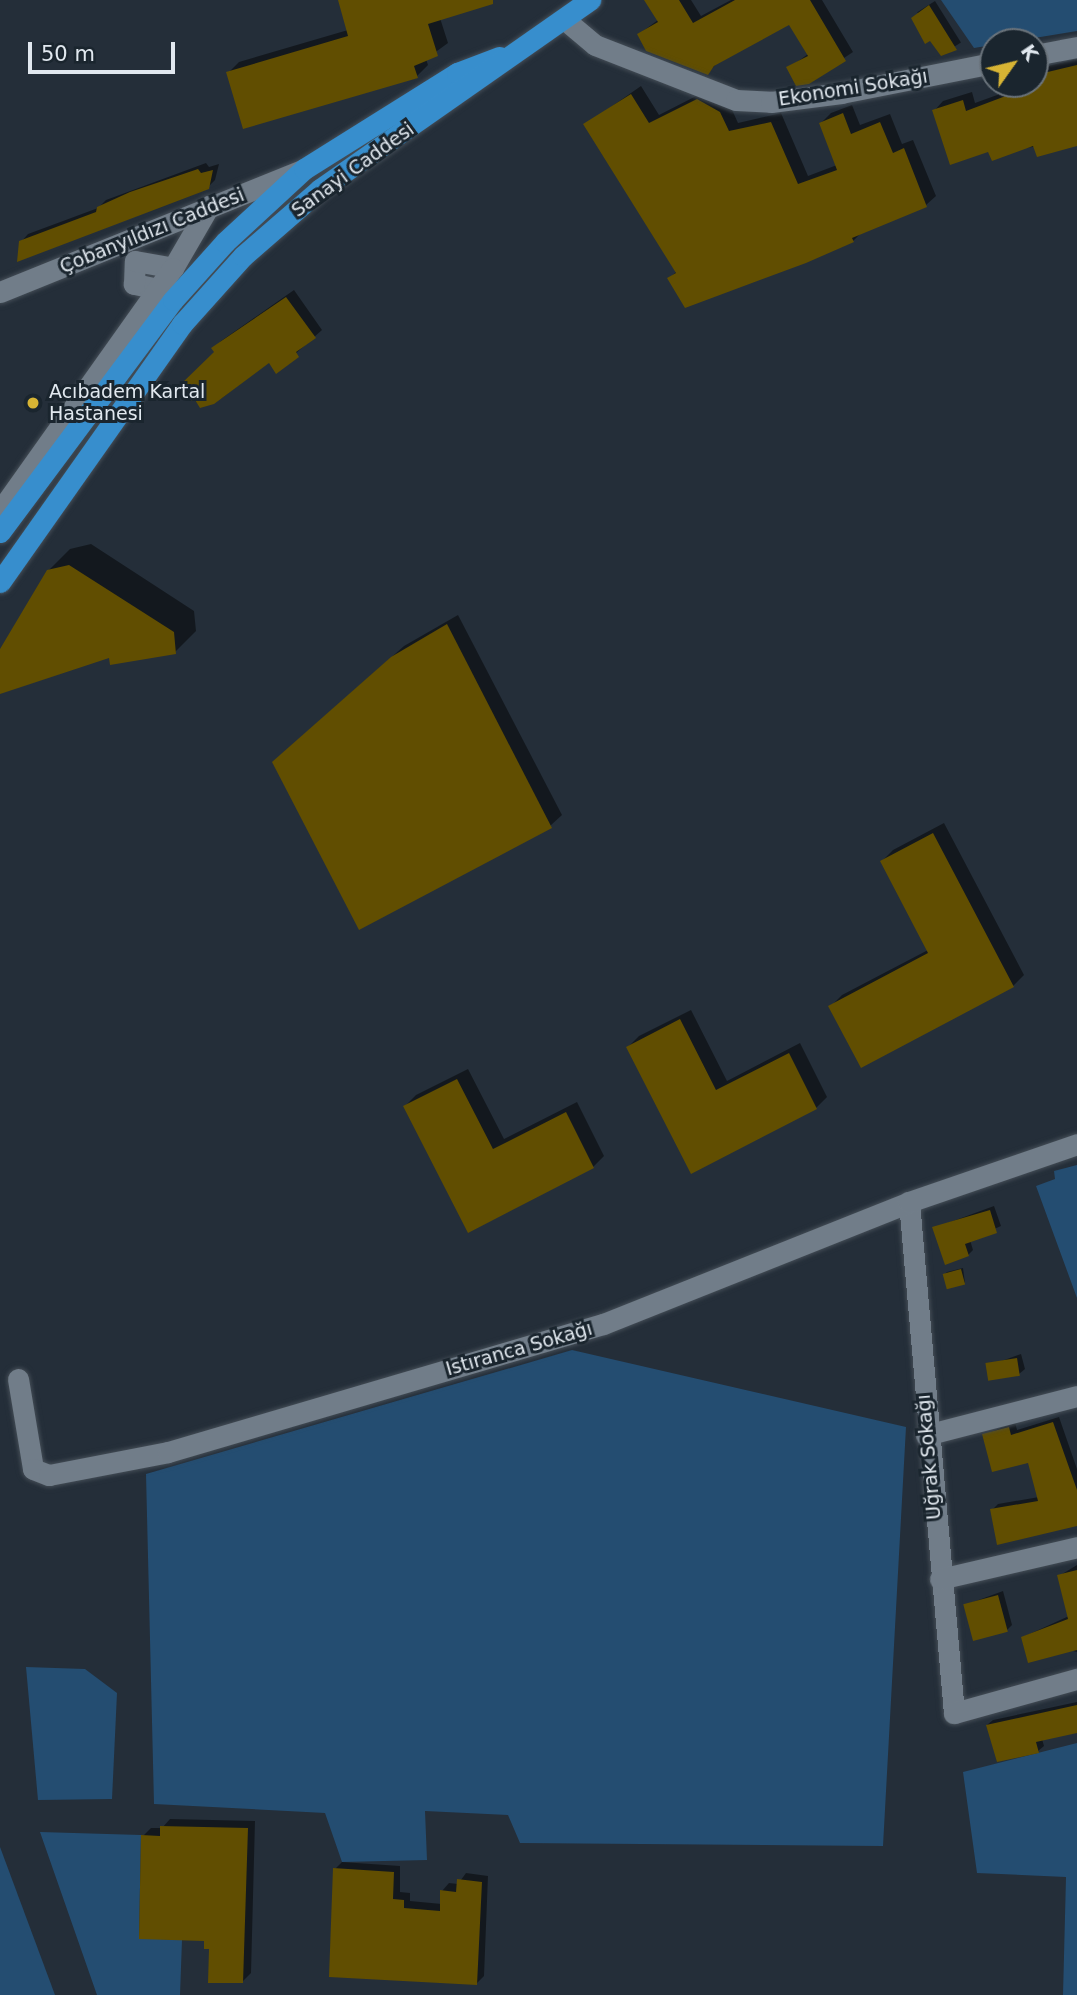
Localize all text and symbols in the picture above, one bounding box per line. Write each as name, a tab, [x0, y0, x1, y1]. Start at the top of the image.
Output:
scale bar	[32, 28, 178, 72]
north arrow	[979, 28, 1049, 98]
text: K	[1017, 40, 1043, 65]
text: 50 m	[41, 42, 95, 66]
street label: Ekonomi Sokağı	[777, 65, 929, 111]
street label: Sanayi Caddesi	[287, 118, 419, 222]
street label: Çobanyıldızı Caddesi	[56, 184, 248, 278]
place label: Acıbadem Kartal Hastanesi	[49, 381, 205, 425]
marker: Acıbadem Kartal Hastanesi	[23, 393, 43, 413]
street label: Istıranca Sokağı	[443, 1317, 595, 1381]
street label: Uğrak Sokağı	[912, 1393, 946, 1521]

